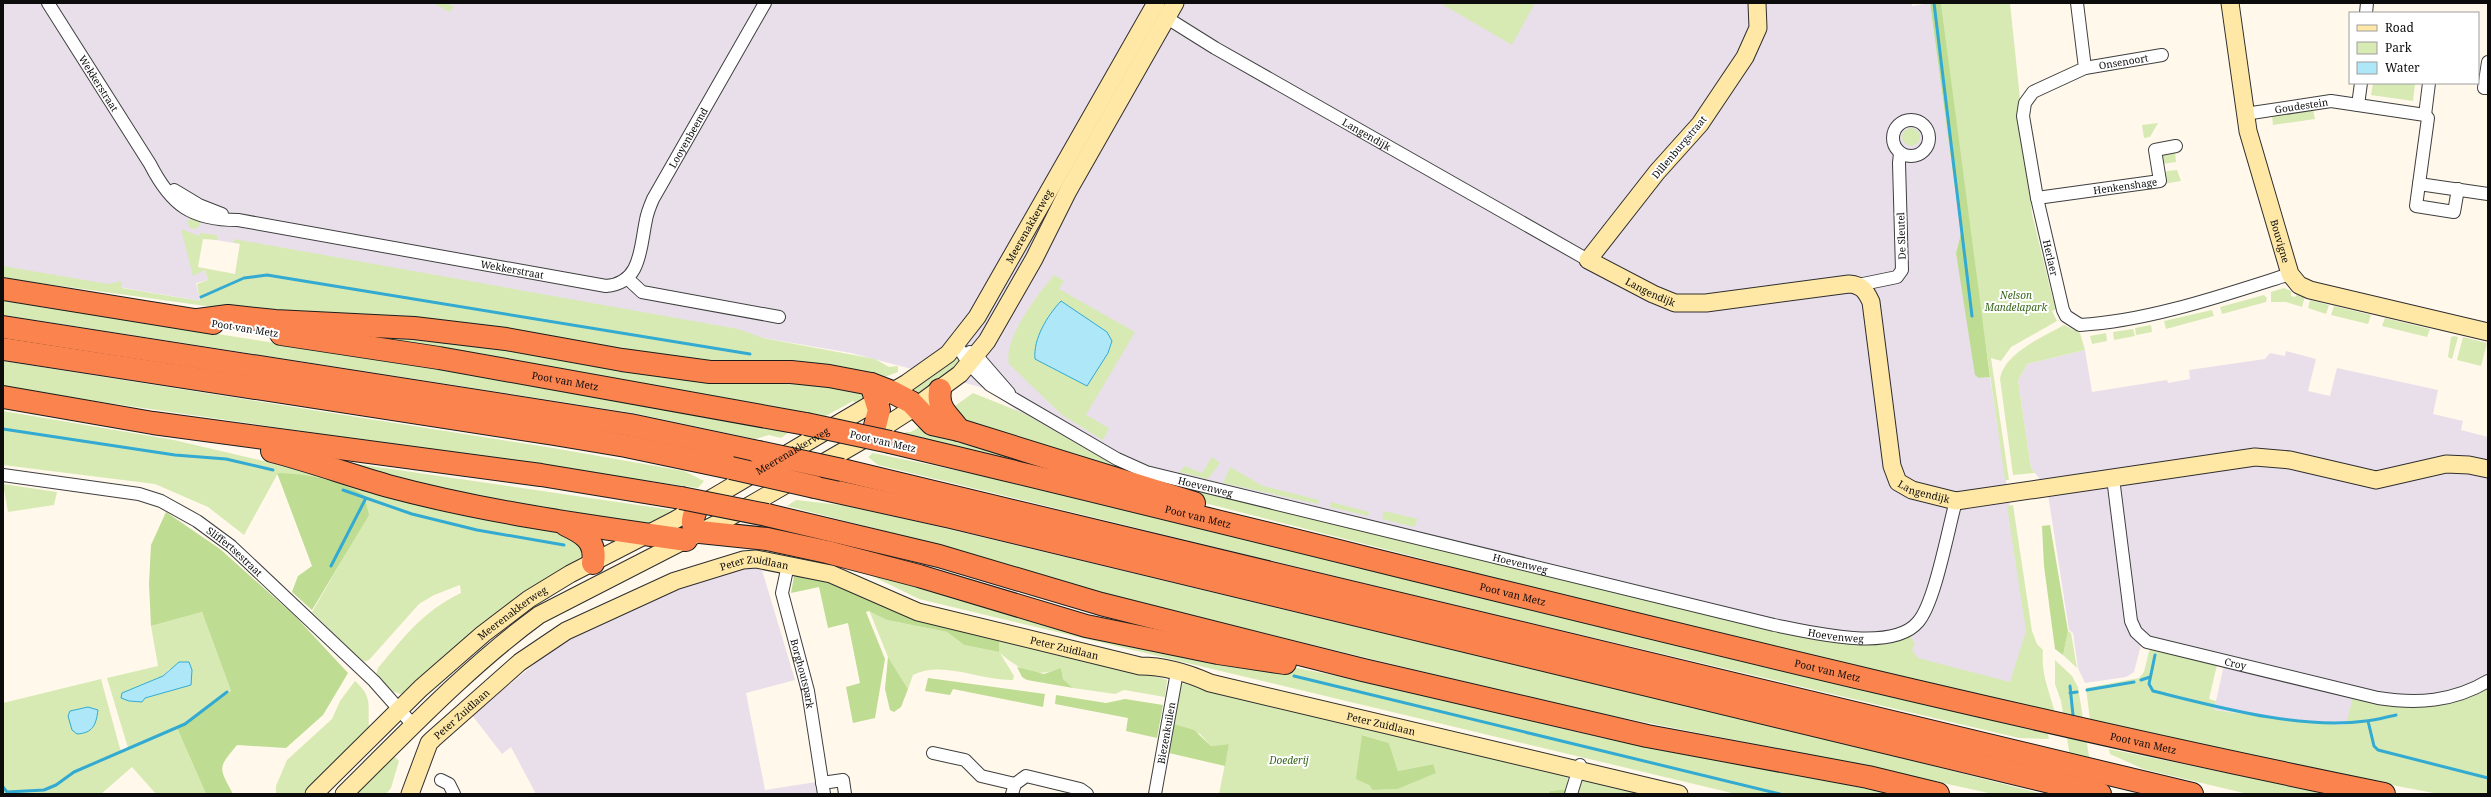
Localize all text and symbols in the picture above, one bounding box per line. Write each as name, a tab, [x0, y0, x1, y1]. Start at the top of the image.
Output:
legend	[2349, 12, 2479, 84]
text: Road	[2385, 19, 2415, 36]
text: Park	[2385, 39, 2413, 56]
street label: Onsenoort	[2098, 50, 2150, 73]
street label: Wekkerstraat	[76, 52, 122, 115]
text: Water	[2385, 59, 2420, 76]
street label: Goudestein	[2274, 94, 2330, 116]
street label: Looyenbeemd	[665, 105, 711, 170]
street label: Dillenburgstraat	[1648, 112, 1710, 182]
street label: Langendijk	[1340, 115, 1394, 154]
street label: Henkenshage	[2092, 174, 2158, 197]
street label: Meerenakkerweg	[1002, 186, 1056, 266]
street label: De Sleutel	[1893, 212, 1909, 260]
street label: Bouvigne	[2267, 218, 2293, 265]
street label: Herlaer	[2040, 238, 2062, 278]
street label: Wekkerstraat	[479, 257, 545, 282]
street label: Langendijk	[1623, 274, 1678, 310]
park label: Nelson Mandelapark	[1984, 288, 2048, 314]
street label: Poot van Metz	[211, 316, 279, 340]
street label: Poot van Metz	[531, 368, 600, 394]
street label: Meerenakkerweg	[753, 423, 832, 478]
street label: Poot van Metz	[849, 427, 917, 455]
street label: Hoevenweg	[1176, 473, 1235, 500]
street label: Langendijk	[1896, 477, 1952, 506]
street label: Poot van Metz	[1164, 502, 1233, 531]
street label: Sliffertsestraat	[204, 523, 266, 580]
street label: Hoevenweg	[1491, 550, 1550, 577]
street label: Peter Zuidlaan	[718, 552, 790, 574]
street label: Poot van Metz	[1478, 579, 1547, 609]
street label: Meerenakkerweg	[474, 582, 550, 643]
street label: Hoevenweg	[1807, 625, 1865, 645]
street label: Peter Zuidlaan	[1029, 633, 1101, 663]
street label: Borghoutspark	[787, 637, 818, 710]
street label: Croy	[2223, 654, 2248, 673]
street label: Poot van Metz	[1793, 656, 1862, 685]
street label: Peter Zuidlaan	[431, 685, 493, 742]
street label: Biezenkuilen	[1154, 701, 1179, 765]
street label: Peter Zuidlaan	[1345, 709, 1417, 738]
street label: Poot van Metz	[2109, 729, 2178, 757]
park label: Doederij	[1268, 753, 1309, 767]

